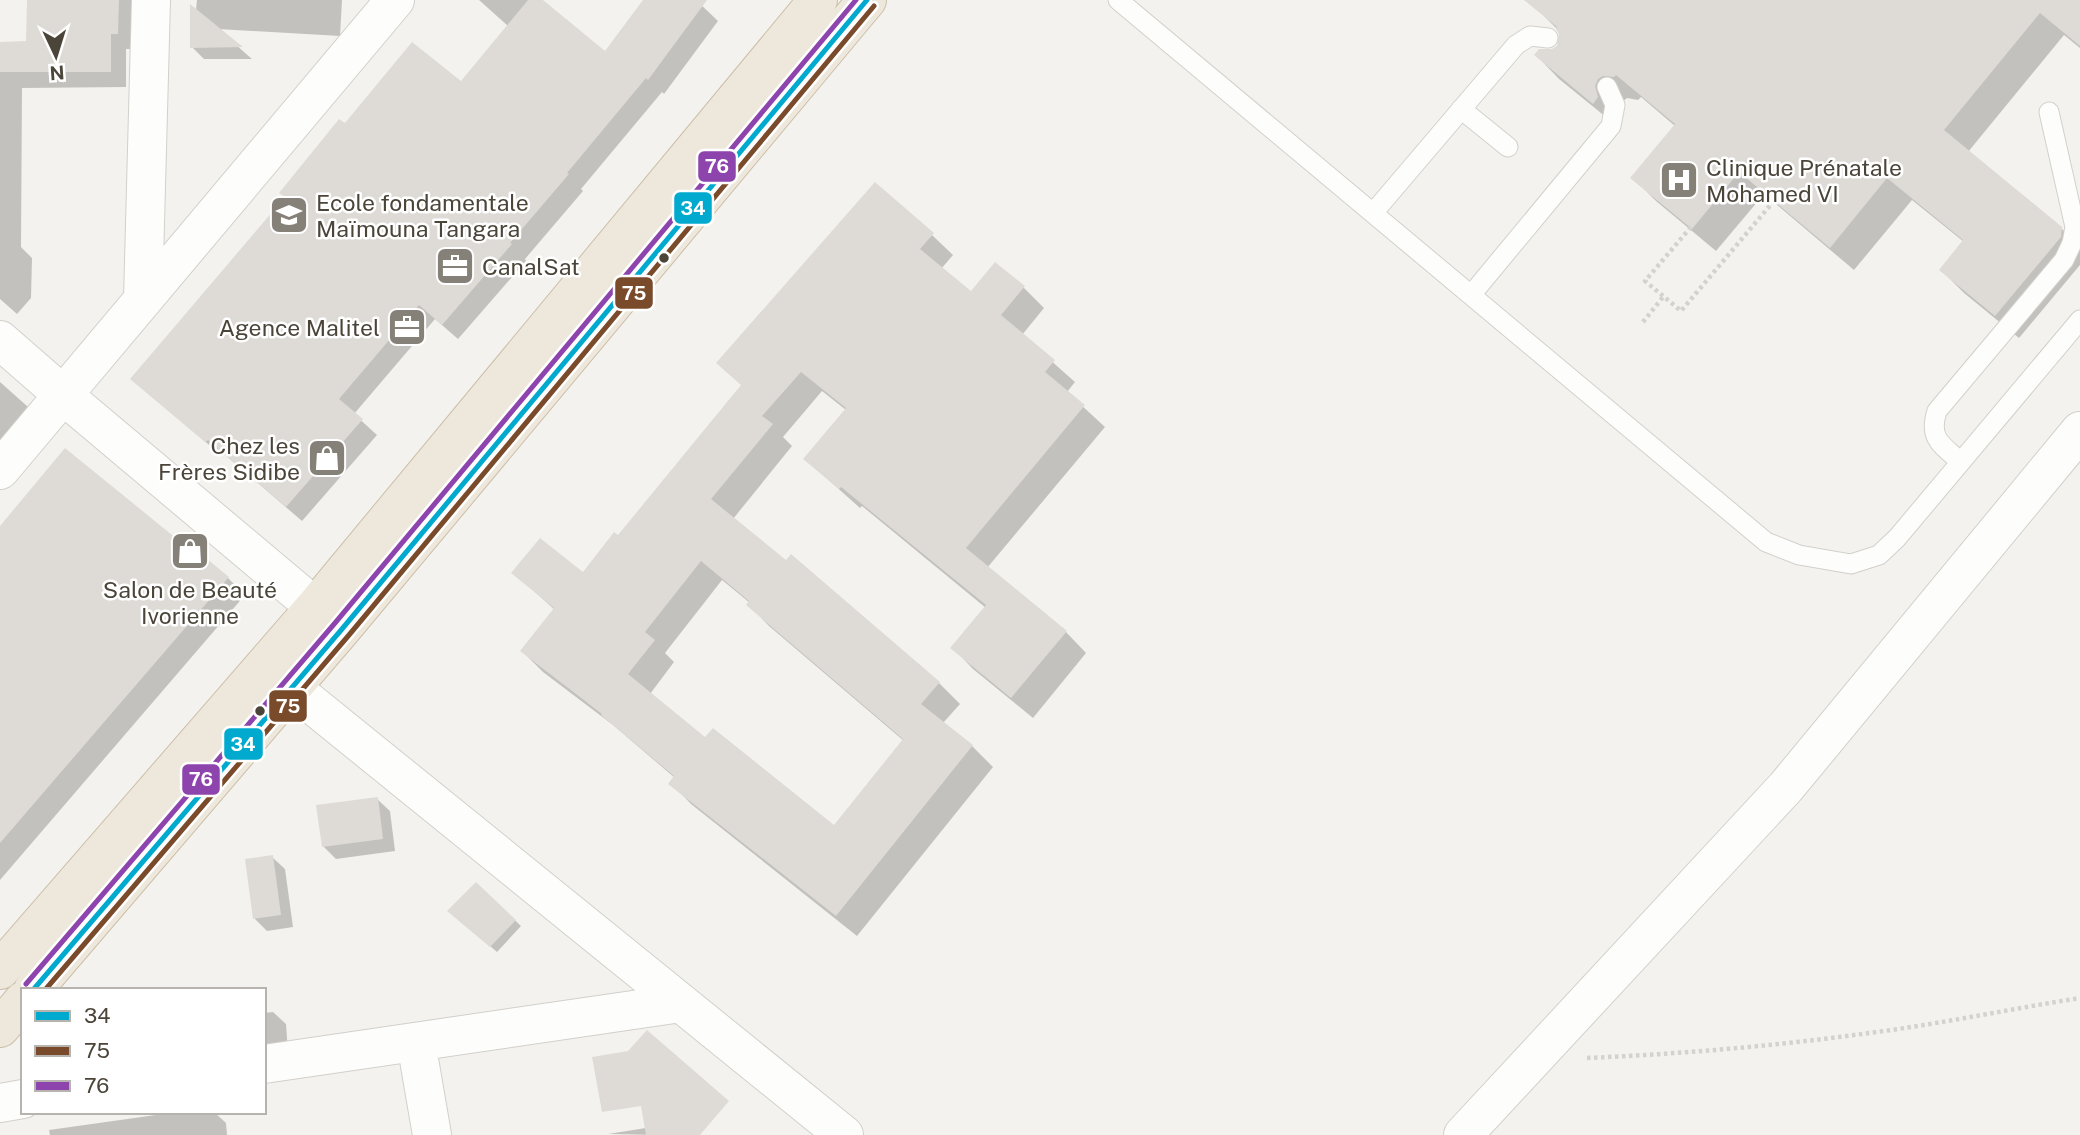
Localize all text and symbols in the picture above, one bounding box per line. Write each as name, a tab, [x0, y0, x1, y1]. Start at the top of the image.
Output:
north arrow	[21, 21, 91, 91]
text: N	[49, 61, 65, 84]
line badge: 76	[697, 150, 737, 183]
place label: Clinique Prénatale Mohamed VI	[1706, 154, 1902, 207]
text: 76	[705, 155, 729, 177]
hospital icon: Clinique Prénatale Mohamed VI	[1658, 159, 1700, 201]
place label: Ecole fondamentale Maïmouna Tangara	[316, 189, 529, 242]
line badge: 34	[673, 191, 713, 225]
school or university icon: Ecole fondamentale Maïmouna Tangara	[268, 194, 310, 236]
text: 34	[680, 197, 706, 219]
office icon: CanalSat	[434, 245, 476, 287]
unlabelled marker	[657, 251, 671, 265]
place label: CanalSat	[482, 253, 580, 280]
line badge: 75	[614, 276, 654, 310]
text: 75	[622, 282, 646, 304]
office icon: Agence Malitel	[386, 306, 428, 348]
place label: Agence Malitel	[219, 314, 380, 341]
place label: Chez les Frères Sidibe	[158, 432, 300, 485]
shop icon: Chez les Frères Sidibe	[306, 437, 348, 479]
shop icon: Salon de Beauté Ivorienne	[169, 530, 211, 572]
place label: Salon de Beauté Ivorienne	[103, 576, 277, 629]
line badge: 75	[268, 689, 308, 723]
text: 75	[276, 695, 300, 717]
unlabelled marker	[253, 704, 267, 718]
line badge: 34	[223, 727, 264, 761]
text: 34	[230, 733, 256, 755]
line badge: 76	[181, 763, 221, 796]
text: 76	[189, 768, 213, 790]
legend	[21, 988, 266, 1114]
text: 34	[84, 1003, 110, 1028]
text: 75	[84, 1038, 110, 1063]
text: 76	[84, 1073, 109, 1098]

